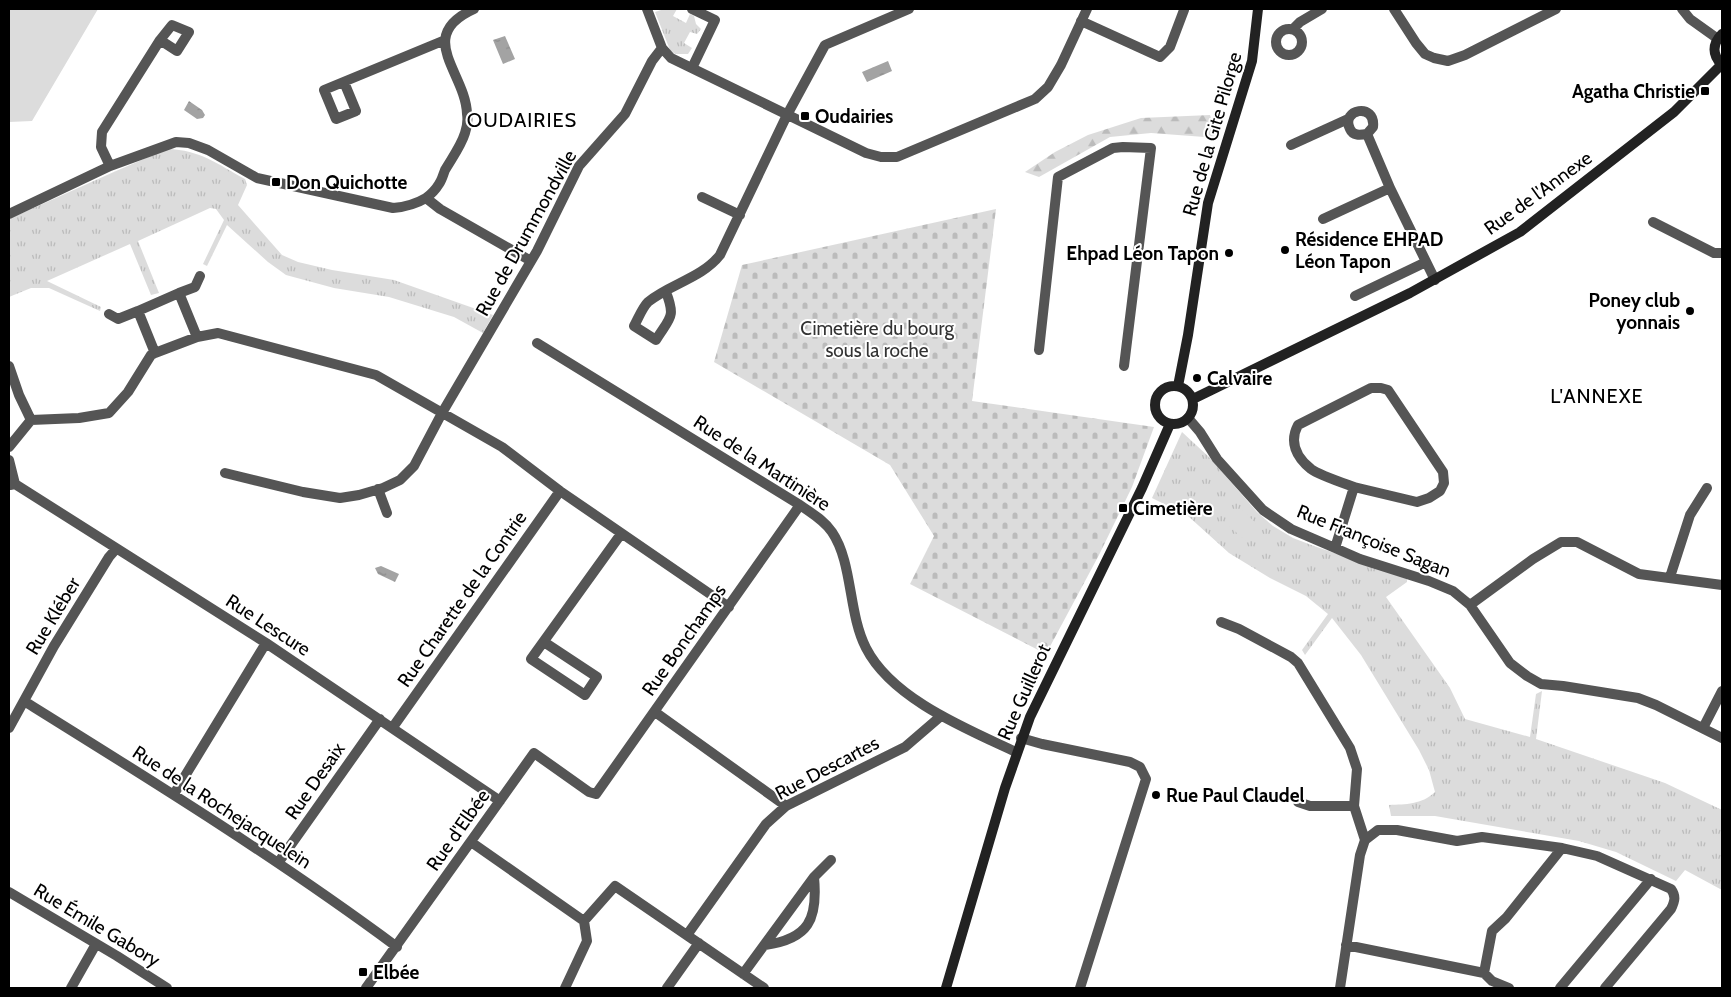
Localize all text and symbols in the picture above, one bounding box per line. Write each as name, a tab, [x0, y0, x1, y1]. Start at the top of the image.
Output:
street label: Rue de la Gite Pilorge	[1178, 49, 1246, 219]
place label: Agatha Christie	[1572, 80, 1695, 103]
marker: Agatha Christie	[1699, 85, 1711, 97]
place label: Oudairies	[815, 105, 893, 128]
district label: OUDAIRIES	[467, 108, 577, 132]
marker: Oudairies	[799, 110, 811, 122]
street label: Rue de Drummondville	[471, 146, 581, 320]
street label: Rue de l'Annexe	[1480, 146, 1597, 240]
place label: Don Quichotte	[286, 171, 407, 194]
marker: Don Quichotte	[270, 176, 282, 188]
place label: Résidence EHPAD Léon Tapon	[1295, 228, 1443, 273]
place label: Ehpad Léon Tapon	[1066, 242, 1219, 265]
marker: Résidence EHPAD Léon Tapon	[1279, 244, 1291, 256]
marker: Ehpad Léon Tapon	[1223, 247, 1235, 259]
place label: Poney club yonnais	[1589, 289, 1680, 334]
marker: Poney club yonnais	[1684, 305, 1696, 317]
park label: Cimetière du bourg sous la roche	[800, 317, 954, 362]
place label: Calvaire	[1207, 367, 1272, 390]
marker: Calvaire	[1191, 372, 1203, 384]
district label: L'ANNEXE	[1550, 384, 1644, 408]
street label: Rue de la Martinière	[689, 410, 835, 516]
place label: Cimetière	[1133, 497, 1213, 520]
street label: Rue Françoise Sagan	[1294, 500, 1454, 582]
marker: Cimetière	[1117, 502, 1129, 514]
street label: Rue Charette de la Contrie	[393, 506, 532, 691]
street label: Rue Kléber	[21, 573, 85, 659]
street label: Rue Bonchamps	[637, 580, 731, 700]
street label: Rue Lescure	[221, 589, 315, 661]
street label: Rue Guillerot	[993, 640, 1056, 744]
street label: Rue Descartes	[771, 731, 883, 805]
street label: Rue Desaix	[280, 738, 350, 824]
street label: Rue de la Rochejacquelein	[128, 741, 316, 873]
place label: Rue Paul Claudel	[1166, 784, 1305, 807]
street label: Rue d'Elbée	[422, 785, 495, 875]
marker: Rue Paul Claudel	[1150, 789, 1162, 801]
street label: Rue Émile Gabory	[30, 877, 165, 972]
place label: Elbée	[373, 961, 419, 984]
marker: Elbée	[357, 966, 369, 978]

